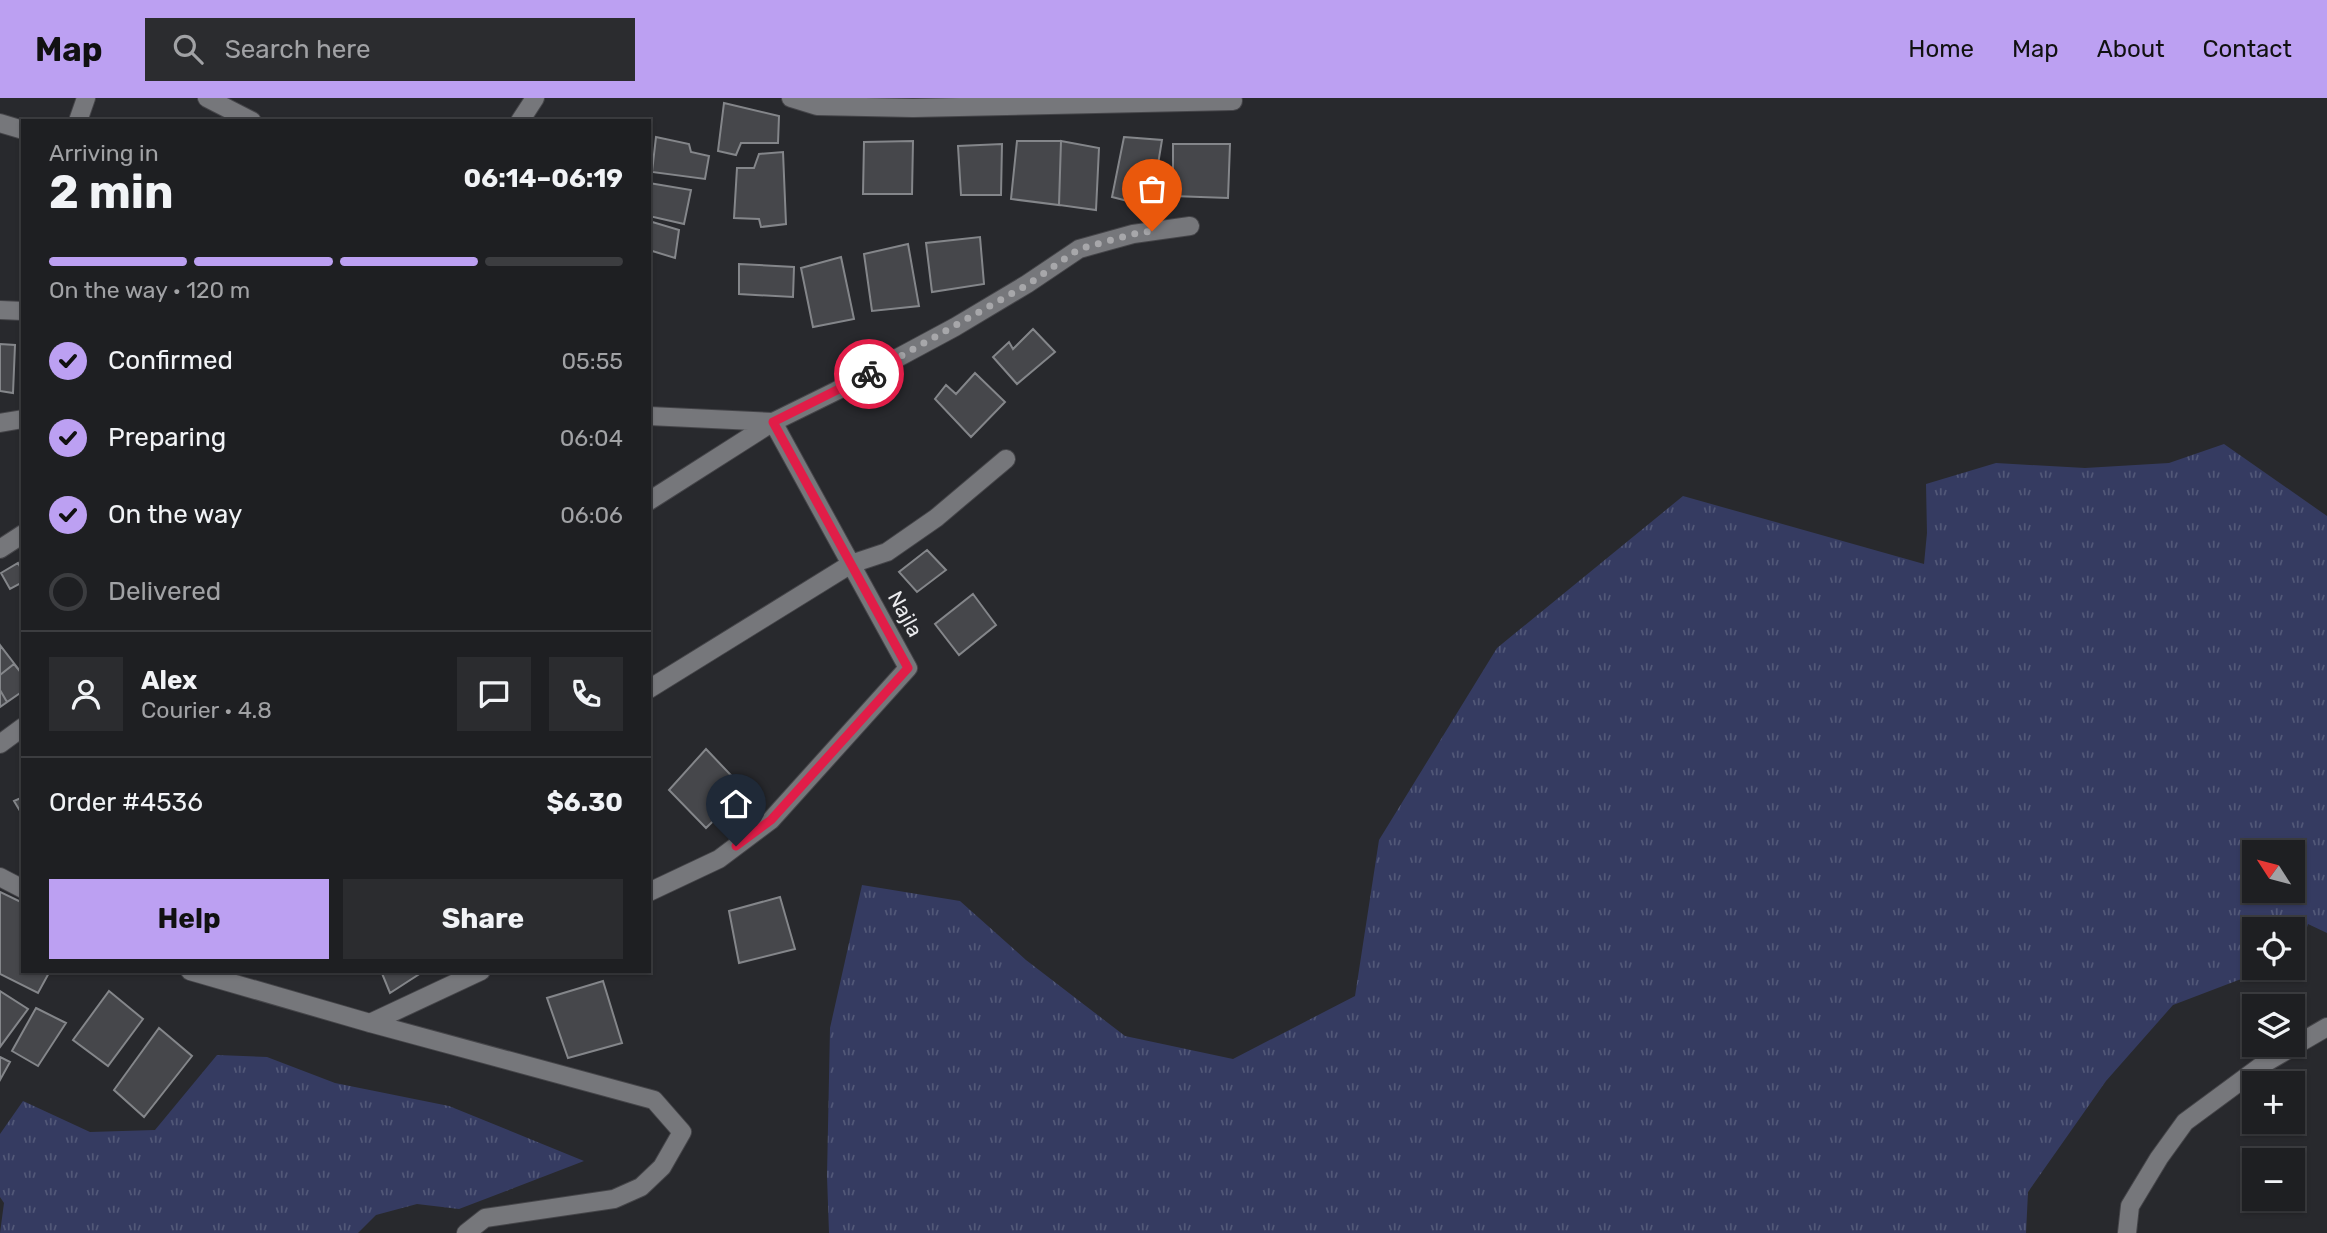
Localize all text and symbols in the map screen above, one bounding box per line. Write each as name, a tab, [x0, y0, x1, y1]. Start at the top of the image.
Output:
search box	[145, 18, 635, 81]
text: Map	[35, 30, 103, 69]
icon: search	[169, 30, 207, 68]
text: Search here	[225, 34, 370, 65]
text: Home	[1908, 35, 1974, 63]
text: Map	[2012, 35, 2059, 63]
text: About	[2097, 35, 2165, 63]
text: Contact	[2203, 35, 2292, 63]
text: Arriving in	[49, 139, 159, 167]
pin	[1122, 159, 1182, 231]
text: 06:14–06:19	[464, 163, 623, 194]
text: 2 min	[49, 165, 174, 220]
icon: bag	[1133, 170, 1171, 208]
text: On the way · 120 m	[49, 276, 250, 304]
courier	[834, 339, 904, 409]
icon: check	[49, 342, 87, 380]
text: Confirmed	[108, 345, 233, 376]
text: 05:55	[562, 347, 623, 375]
icon: bike	[850, 355, 888, 393]
icon: check	[49, 419, 87, 457]
text: Preparing	[108, 422, 226, 453]
text: 06:04	[560, 424, 623, 452]
icon: check	[49, 496, 87, 534]
text: On the way	[108, 499, 242, 530]
text: 06:06	[560, 501, 623, 529]
text: Delivered	[108, 576, 221, 607]
street label: Najla	[883, 587, 928, 641]
button: person	[49, 657, 123, 731]
button: chat	[457, 657, 531, 731]
button: phone	[549, 657, 623, 731]
text: Alex	[141, 665, 197, 696]
text: Courier · 4.8	[141, 696, 272, 724]
pin	[706, 774, 766, 846]
icon: home	[717, 785, 755, 823]
text: Order #4536	[49, 787, 203, 818]
text: $6.30	[547, 787, 623, 818]
north arrow	[2242, 840, 2305, 903]
map controls	[2242, 840, 2305, 1211]
button: Help	[49, 879, 329, 959]
button: Share	[343, 879, 623, 959]
button: locate	[2242, 917, 2305, 980]
button: layers	[2242, 994, 2305, 1057]
button: +	[2242, 1071, 2305, 1134]
button: −	[2242, 1148, 2305, 1211]

